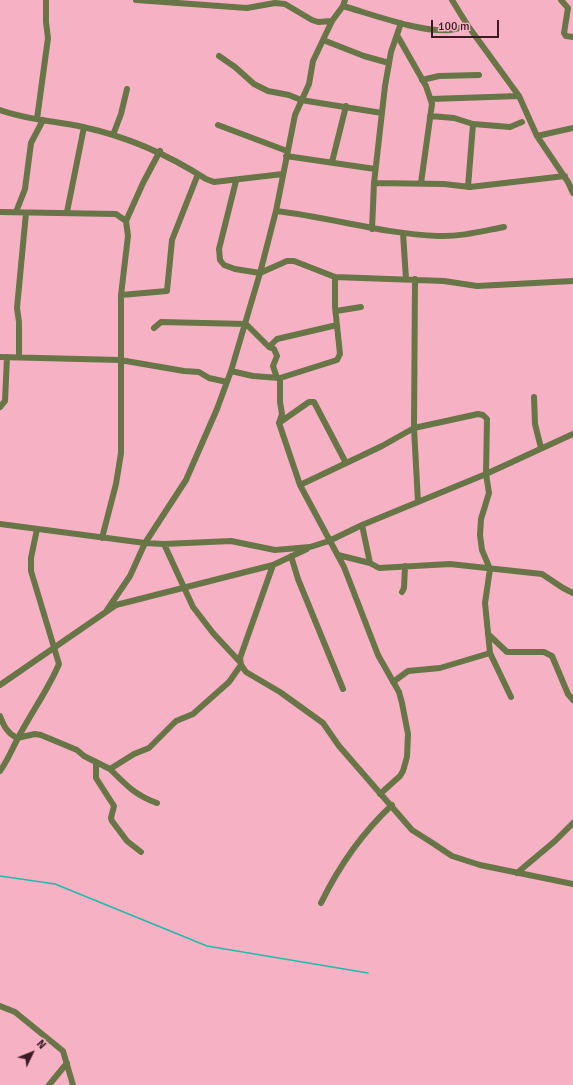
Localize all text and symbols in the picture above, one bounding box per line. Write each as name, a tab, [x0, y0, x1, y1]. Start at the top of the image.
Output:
scale bar	[433, 12, 501, 38]
text: 100 m	[438, 19, 470, 34]
north arrow	[12, 1033, 52, 1073]
text: N	[34, 1037, 49, 1052]

